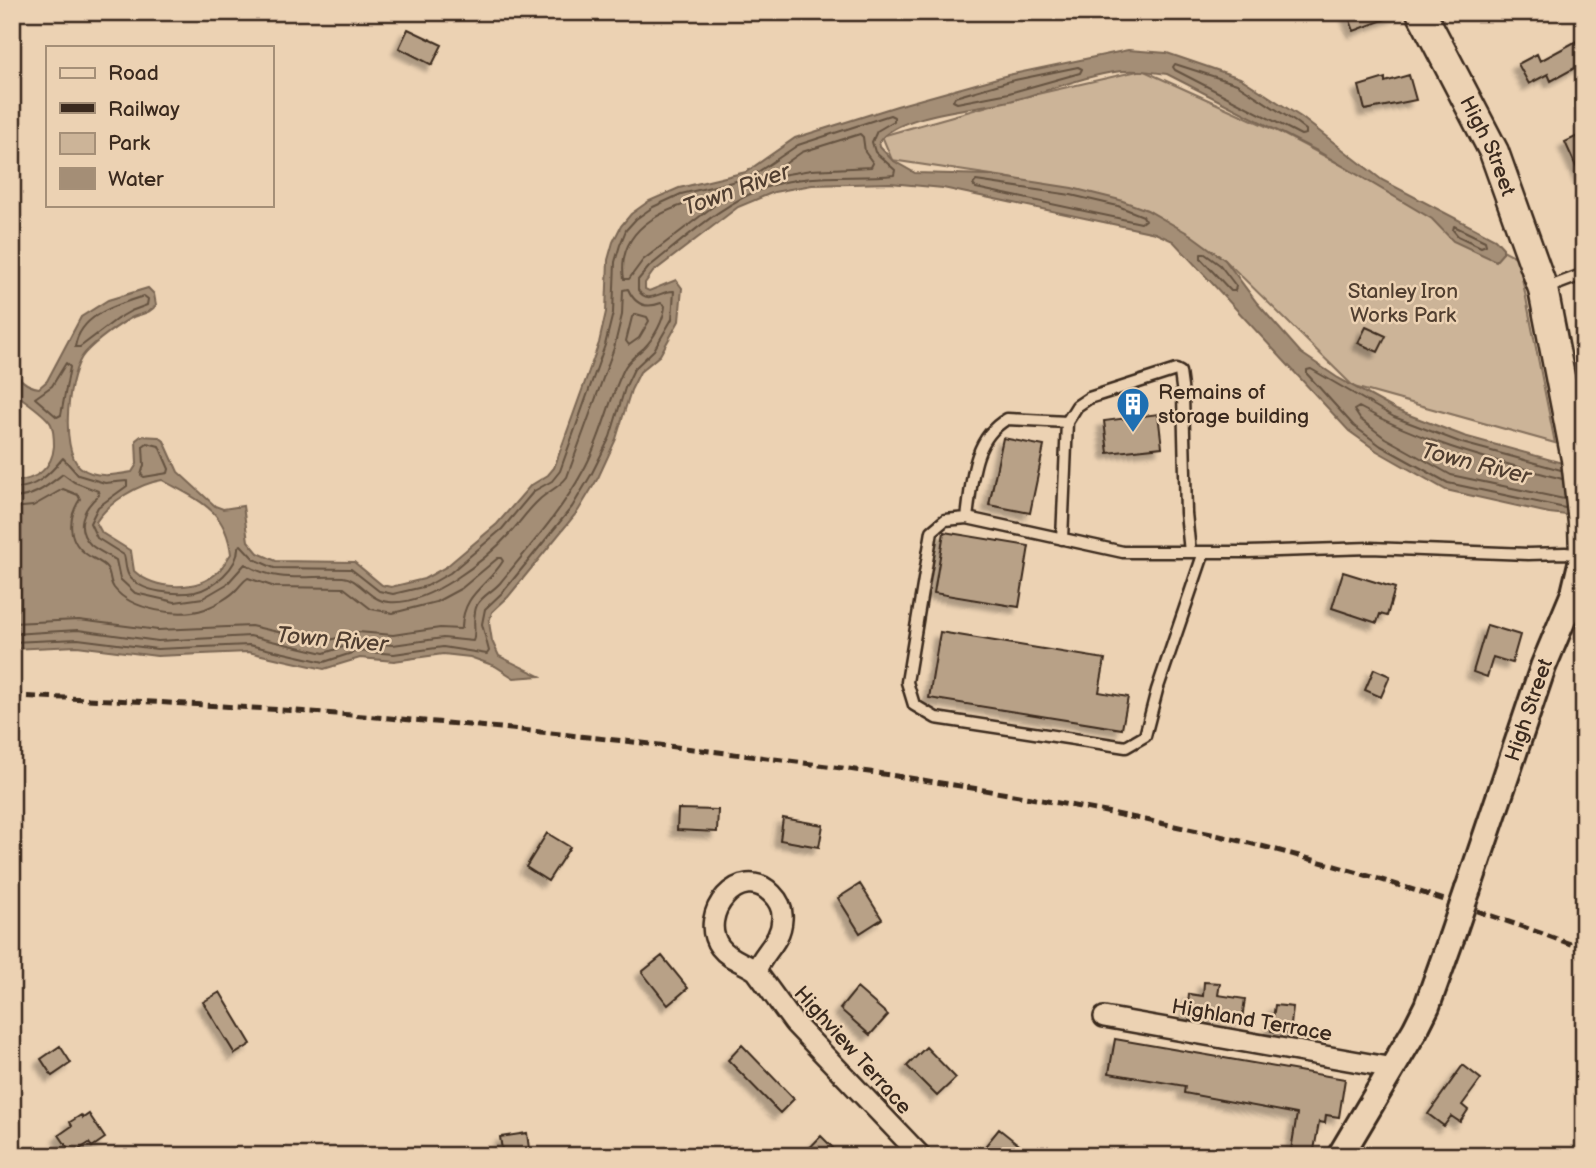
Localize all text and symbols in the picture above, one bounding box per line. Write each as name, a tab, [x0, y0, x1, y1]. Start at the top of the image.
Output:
legend	[46, 46, 273, 206]
text: Road	[108, 61, 159, 86]
street label: High Street	[1454, 92, 1521, 200]
text: Railway	[108, 97, 180, 122]
text: Park	[108, 131, 151, 156]
water label: Town River	[679, 157, 795, 222]
text: Water	[108, 167, 164, 192]
park label: Stanley Iron Works Park	[1348, 279, 1458, 328]
place label: Remains of storage building	[1158, 380, 1309, 429]
building icon: Remains of storage building	[1114, 385, 1152, 434]
water label: Town River	[1418, 437, 1535, 491]
water label: Town River	[275, 621, 390, 659]
street label: High Street	[1500, 654, 1558, 765]
street label: Highview Terrace	[789, 981, 917, 1120]
street label: Highland Terrace	[1170, 994, 1334, 1047]

